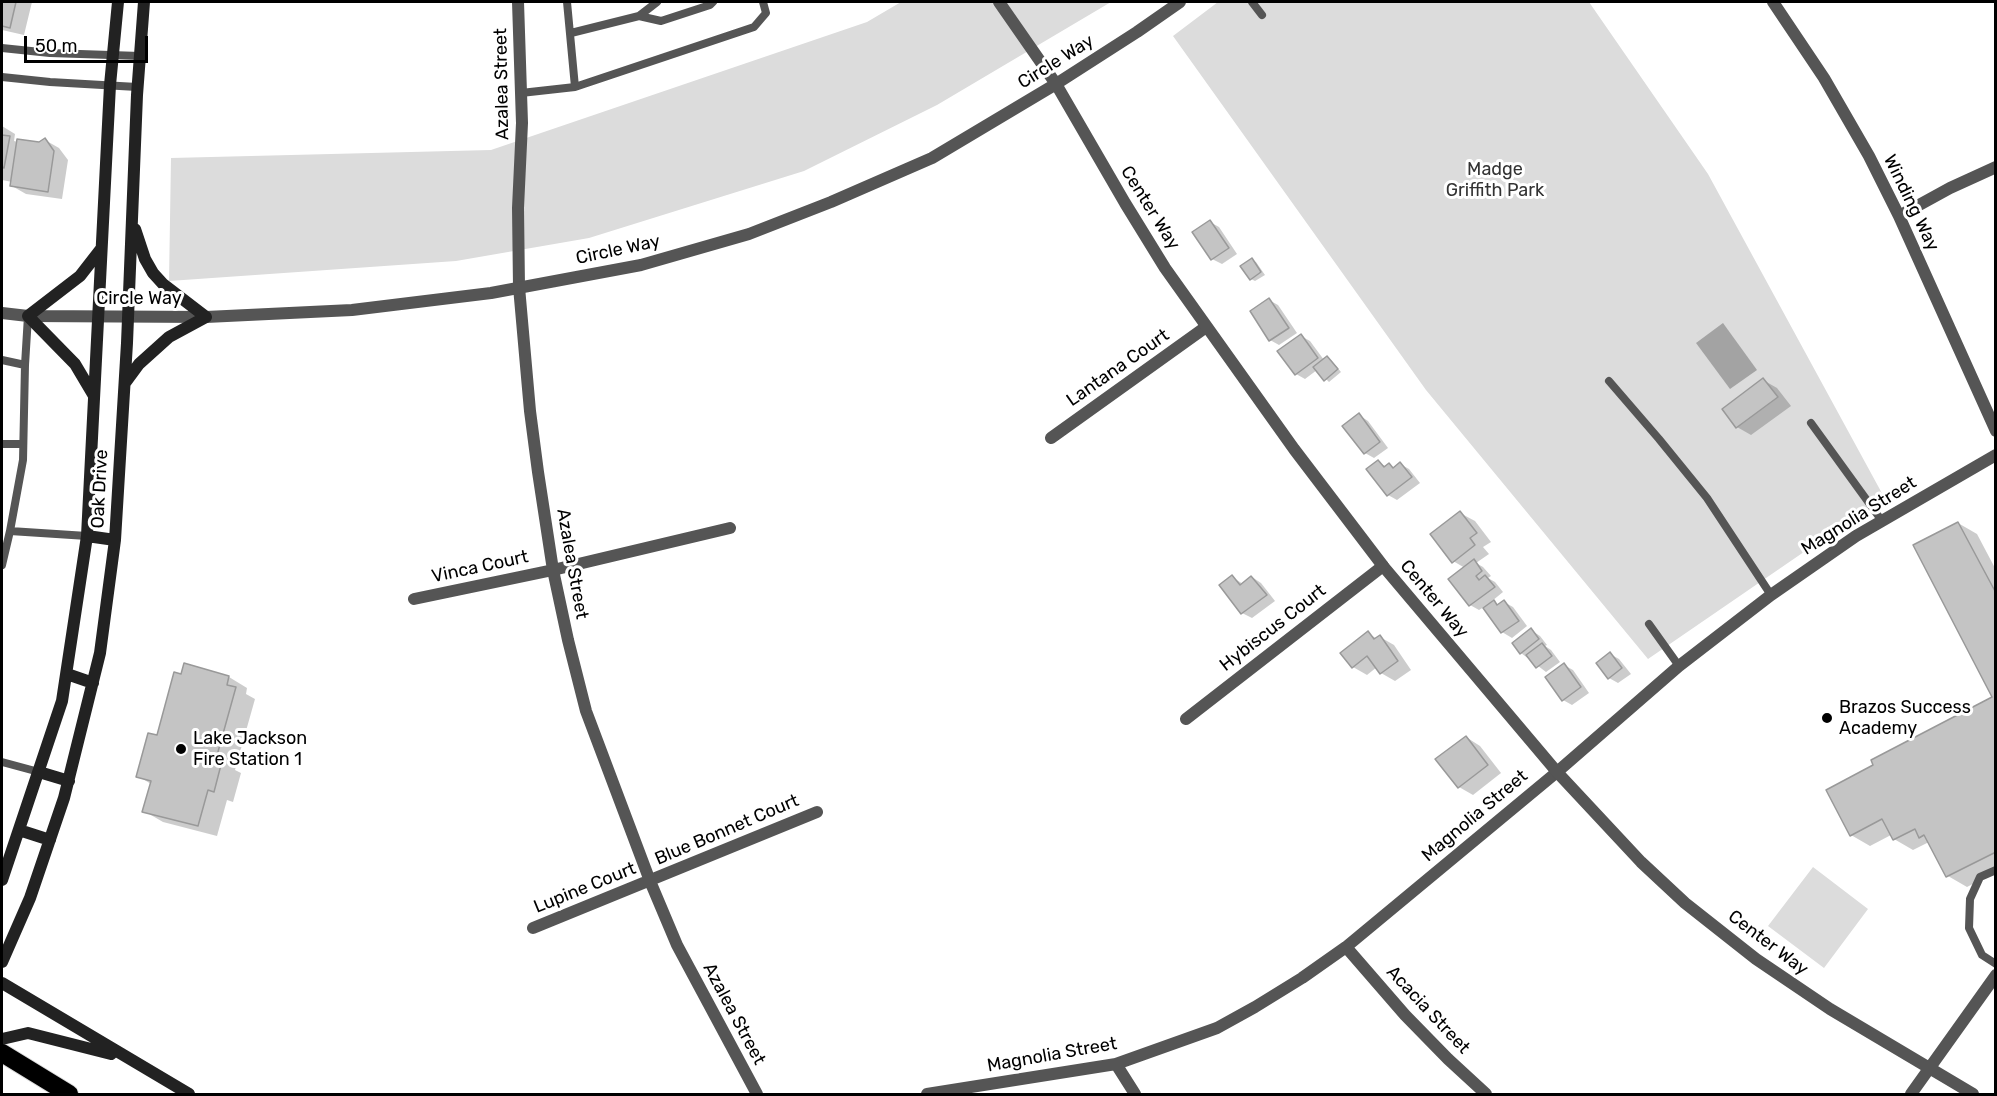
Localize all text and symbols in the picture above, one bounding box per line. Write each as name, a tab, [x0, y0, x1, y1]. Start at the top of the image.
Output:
scale bar	[27, 24, 152, 62]
street label: Azalea Street	[490, 28, 514, 140]
street label: Circle Way	[1014, 30, 1098, 94]
text: 50 m	[35, 35, 78, 57]
street label: Winding Way	[1878, 151, 1944, 255]
park label: Madge Griffith Park	[1446, 159, 1544, 201]
street label: Center Way	[1116, 162, 1184, 254]
street label: Circle Way	[574, 231, 662, 269]
street label: Circle Way	[96, 288, 182, 310]
street label: Lantana Court	[1063, 325, 1173, 411]
street label: Oak Drive	[87, 449, 113, 529]
street label: Magnolia Street	[1798, 472, 1920, 560]
street label: Azalea Street	[552, 507, 592, 621]
street label: Vinca Court	[430, 546, 530, 588]
street label: Center Way	[1395, 556, 1473, 642]
street label: Hybiscus Court	[1216, 580, 1330, 676]
place label: Brazos Success Academy	[1839, 697, 1971, 740]
marker: Brazos Success Academy	[1820, 711, 1834, 725]
place label: Lake Jackson Fire Station 1	[193, 728, 307, 771]
marker: Lake Jackson Fire Station 1	[174, 742, 188, 756]
street label: Magnolia Street	[1418, 766, 1532, 866]
street label: Blue Bonnet Court	[652, 790, 802, 870]
street label: Lupine Court	[531, 858, 639, 918]
street label: Center Way	[1724, 906, 1812, 980]
street label: Azalea Street	[698, 959, 770, 1069]
street label: Acacia Street	[1382, 961, 1474, 1059]
street label: Magnolia Street	[985, 1033, 1119, 1077]

